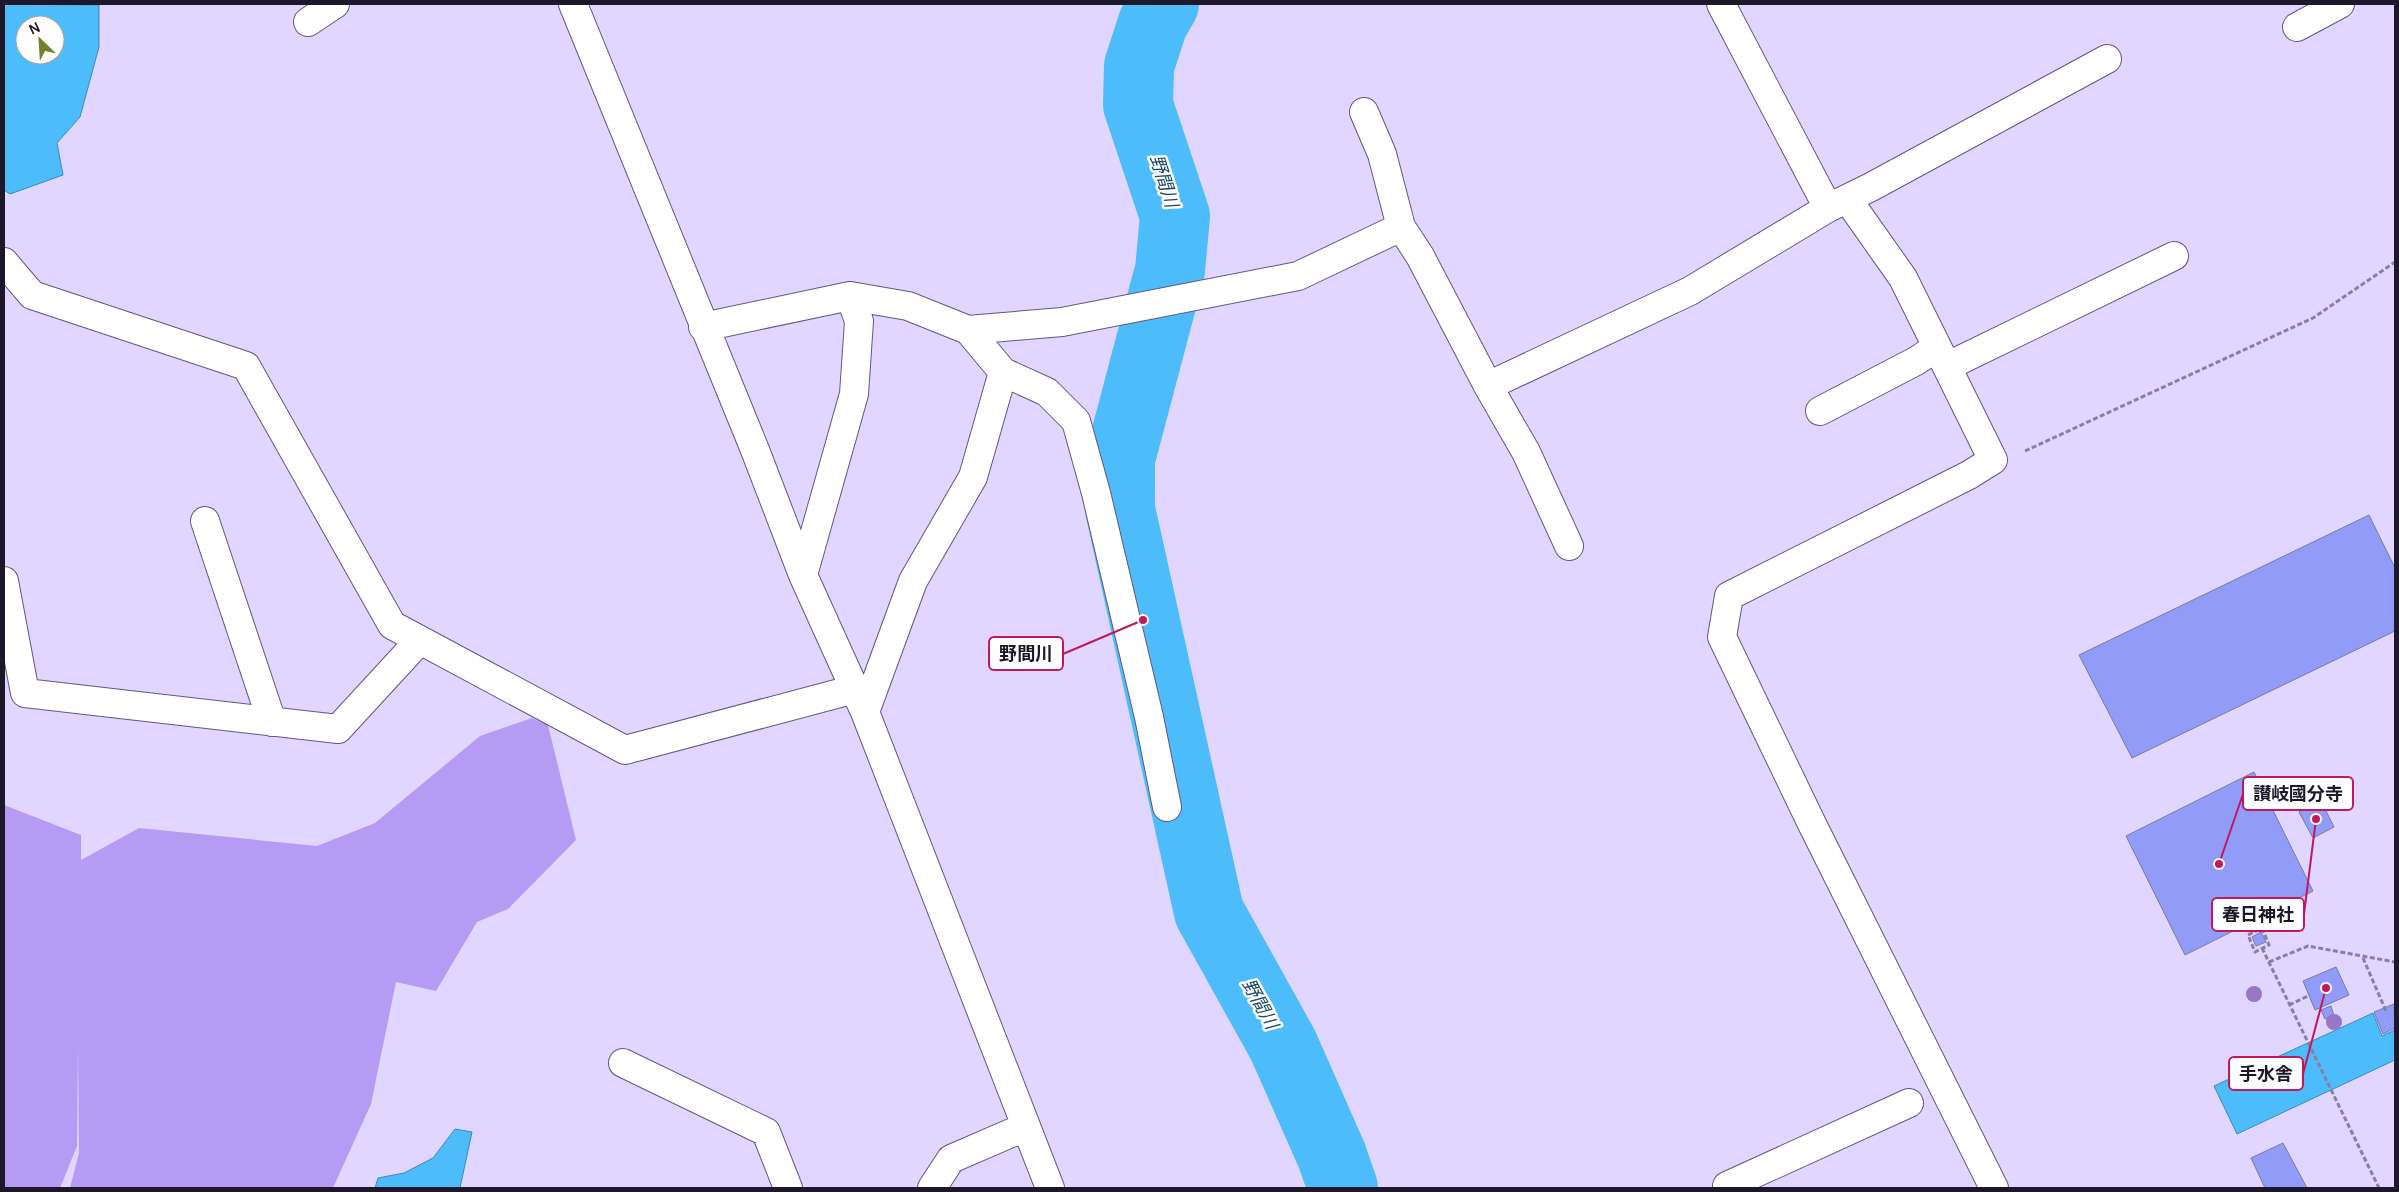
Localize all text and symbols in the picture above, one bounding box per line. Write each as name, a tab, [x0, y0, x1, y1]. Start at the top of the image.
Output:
north arrow	[15, 15, 65, 65]
text: N	[26, 17, 43, 39]
water label: 野間川	[1145, 151, 1185, 212]
callout: 野間川	[989, 637, 1063, 670]
text: 野間川	[999, 641, 1053, 665]
callout: 讃岐國分寺	[2243, 777, 2353, 810]
text: 讃岐國分寺	[2253, 781, 2343, 805]
callout: 春日神社	[2212, 898, 2304, 931]
text: 春日神社	[2222, 902, 2294, 926]
water label: 野間川	[1237, 974, 1285, 1035]
callout: 手水舎	[2229, 1057, 2303, 1090]
text: 手水舎	[2239, 1061, 2293, 1085]

